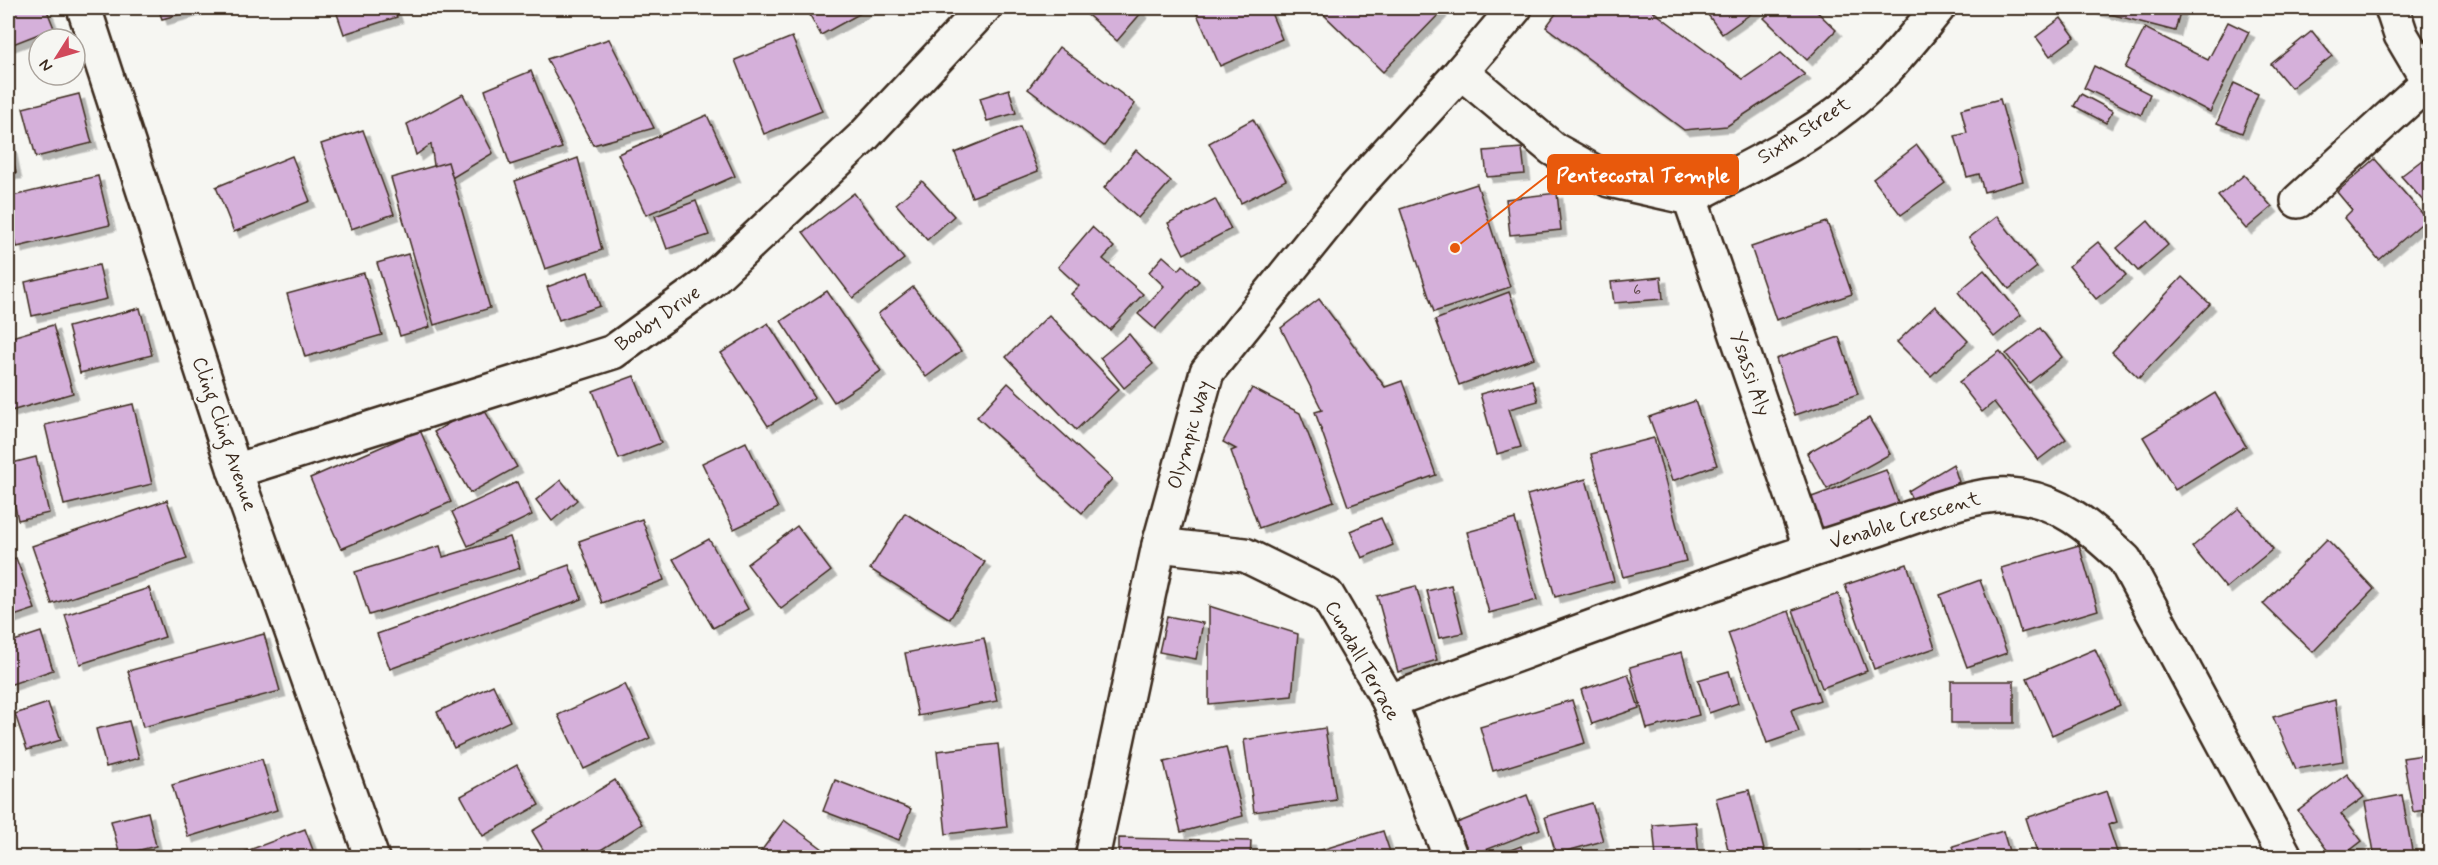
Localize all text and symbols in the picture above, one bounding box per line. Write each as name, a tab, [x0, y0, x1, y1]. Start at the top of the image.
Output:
north arrow	[27, 27, 87, 87]
text: N	[35, 55, 58, 76]
street label: Sixth Street	[1752, 91, 1856, 171]
callout: Pentecostal Temple	[1548, 155, 1738, 194]
text: Pentecostal Temple	[1556, 162, 1730, 190]
street label: Booby Drive	[610, 280, 706, 358]
house number: 6	[1633, 280, 1641, 301]
street label: Ysassi Aly	[1723, 328, 1777, 420]
street label: Cling Cling Avenue	[183, 353, 263, 516]
street label: Olympic Way	[1162, 377, 1218, 493]
street label: Venable Crescent	[1826, 485, 1984, 557]
street label: Cundall Terrace	[1318, 596, 1406, 726]

